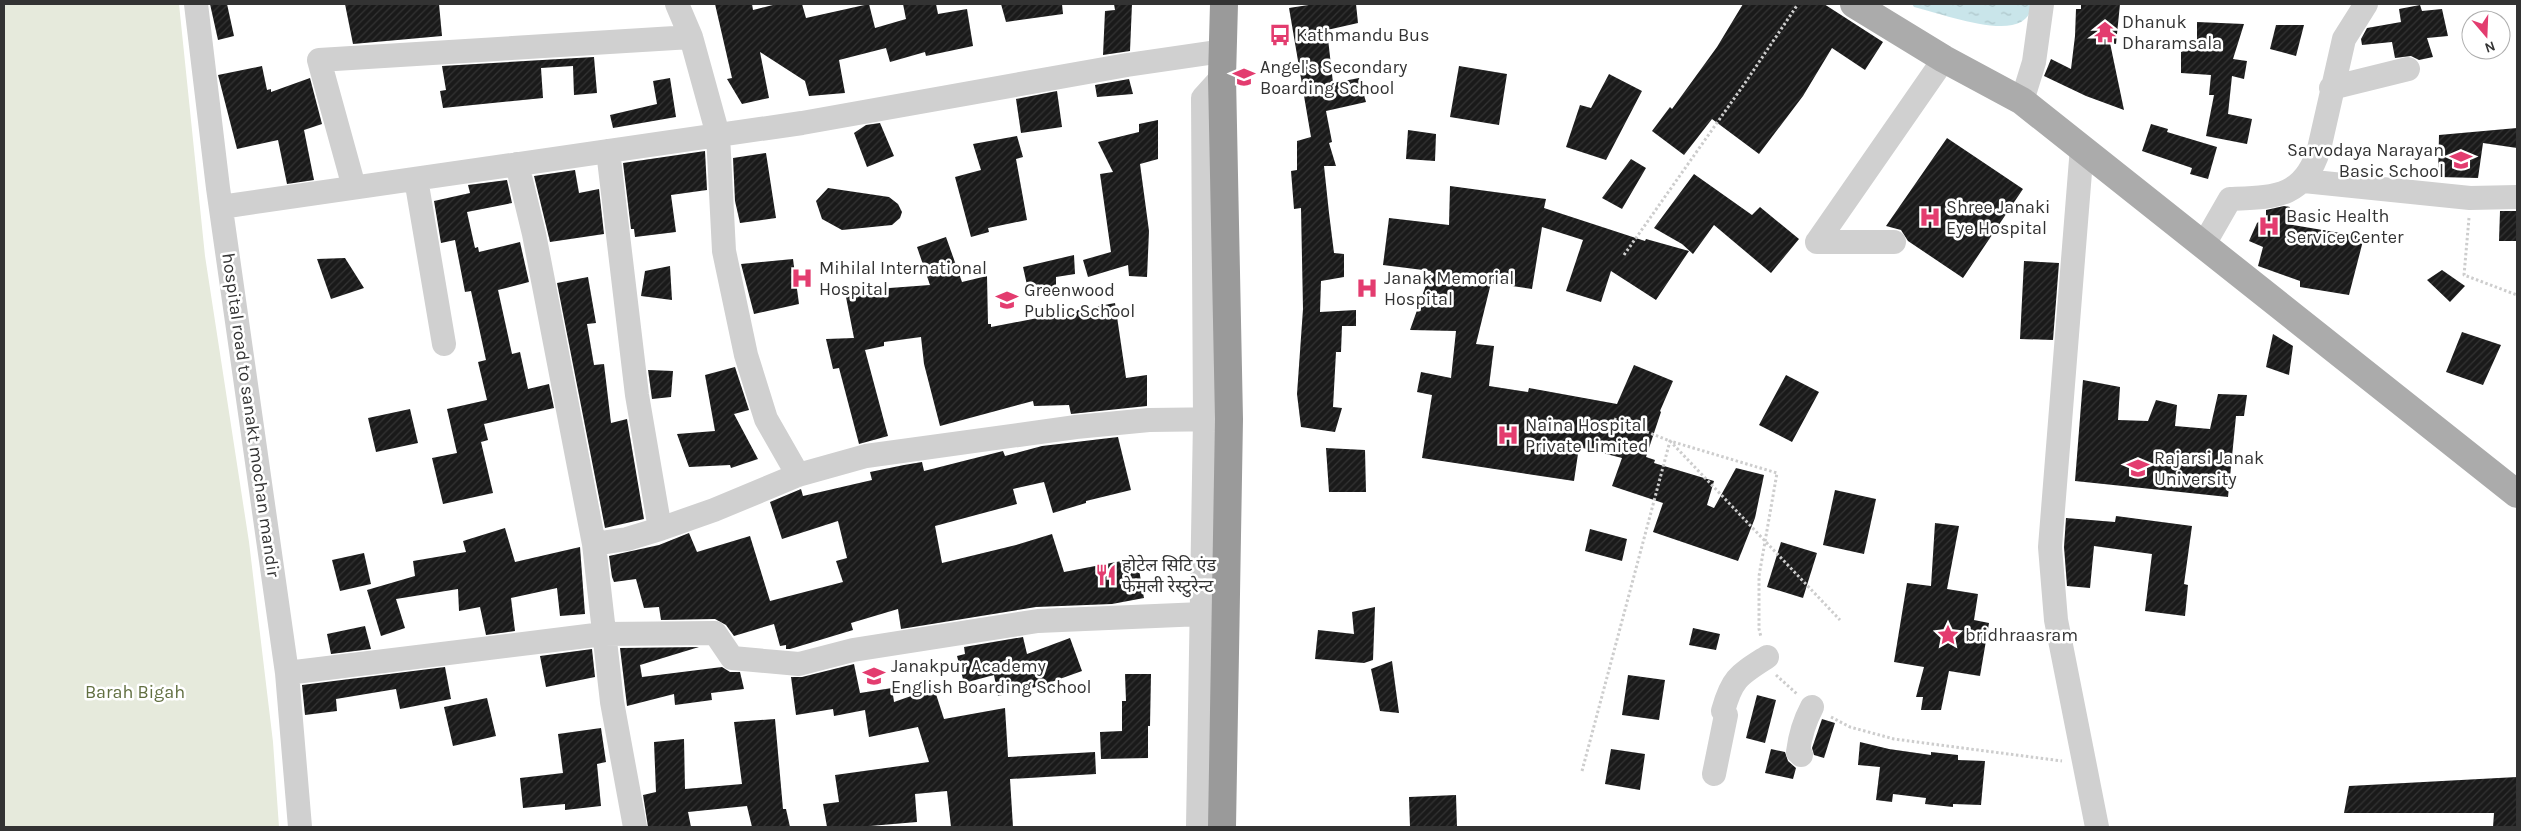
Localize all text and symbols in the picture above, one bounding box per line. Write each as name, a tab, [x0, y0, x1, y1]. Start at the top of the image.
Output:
north arrow	[2461, 10, 2511, 60]
place label: Dhanuk Dharamsala	[2122, 11, 2222, 54]
temple icon: Dhanuk Dharamsala	[2092, 19, 2118, 45]
bus stop icon: Kathmandu Bus	[1267, 22, 1293, 48]
place label: Kathmandu Bus	[1296, 24, 1429, 46]
text: N	[2483, 37, 2498, 56]
place label: Angel's Secondary Boarding School	[1260, 56, 1408, 99]
school or university icon: Angel's Secondary Boarding School	[1231, 64, 1257, 90]
place label: Sarvodaya Narayan Basic School	[2287, 139, 2444, 182]
school or university icon: Sarvodaya Narayan Basic School	[2448, 147, 2474, 173]
place label: Shree Janaki Eye Hospital	[1946, 196, 2050, 239]
hospital icon: Shree Janaki Eye Hospital	[1917, 204, 1943, 230]
place label: Basic Health Service Center	[2286, 205, 2404, 248]
hospital icon: Basic Health Service Center	[2256, 213, 2282, 239]
street label: hospital road to sanakt mochan mandir	[217, 251, 285, 579]
place label: Mihilal International Hospital	[819, 257, 987, 300]
hospital icon: Mihilal International Hospital	[789, 265, 815, 291]
place label: Janak Memorial Hospital	[1384, 267, 1514, 310]
hospital icon: Janak Memorial Hospital	[1354, 275, 1380, 301]
place label: Greenwood Public School	[1024, 279, 1135, 322]
school or university icon: Greenwood Public School	[994, 287, 1020, 313]
place label: Naina Hospital Private Limited	[1525, 414, 1649, 457]
hospital icon: Naina Hospital Private Limited	[1495, 422, 1521, 448]
place label: Rajarsi Janak University	[2154, 447, 2264, 490]
school or university icon: Rajarsi Janak University	[2125, 455, 2151, 481]
place label: होटेल सिटि एंड फेमली रेस्टुरेन्ट	[1122, 554, 1217, 598]
restaurant icon: होटेल सिटि एंड फेमली रेस्टुरेन्ट	[1093, 562, 1119, 588]
place icon: bridhraasram	[1935, 622, 1961, 648]
place label: bridhraasram	[1965, 624, 2078, 646]
place label: Janakpur Academy English Boarding School	[891, 655, 1092, 698]
school or university icon: Janakpur Academy English Boarding School	[861, 663, 887, 689]
park label: Barah Bigah	[85, 681, 185, 703]

